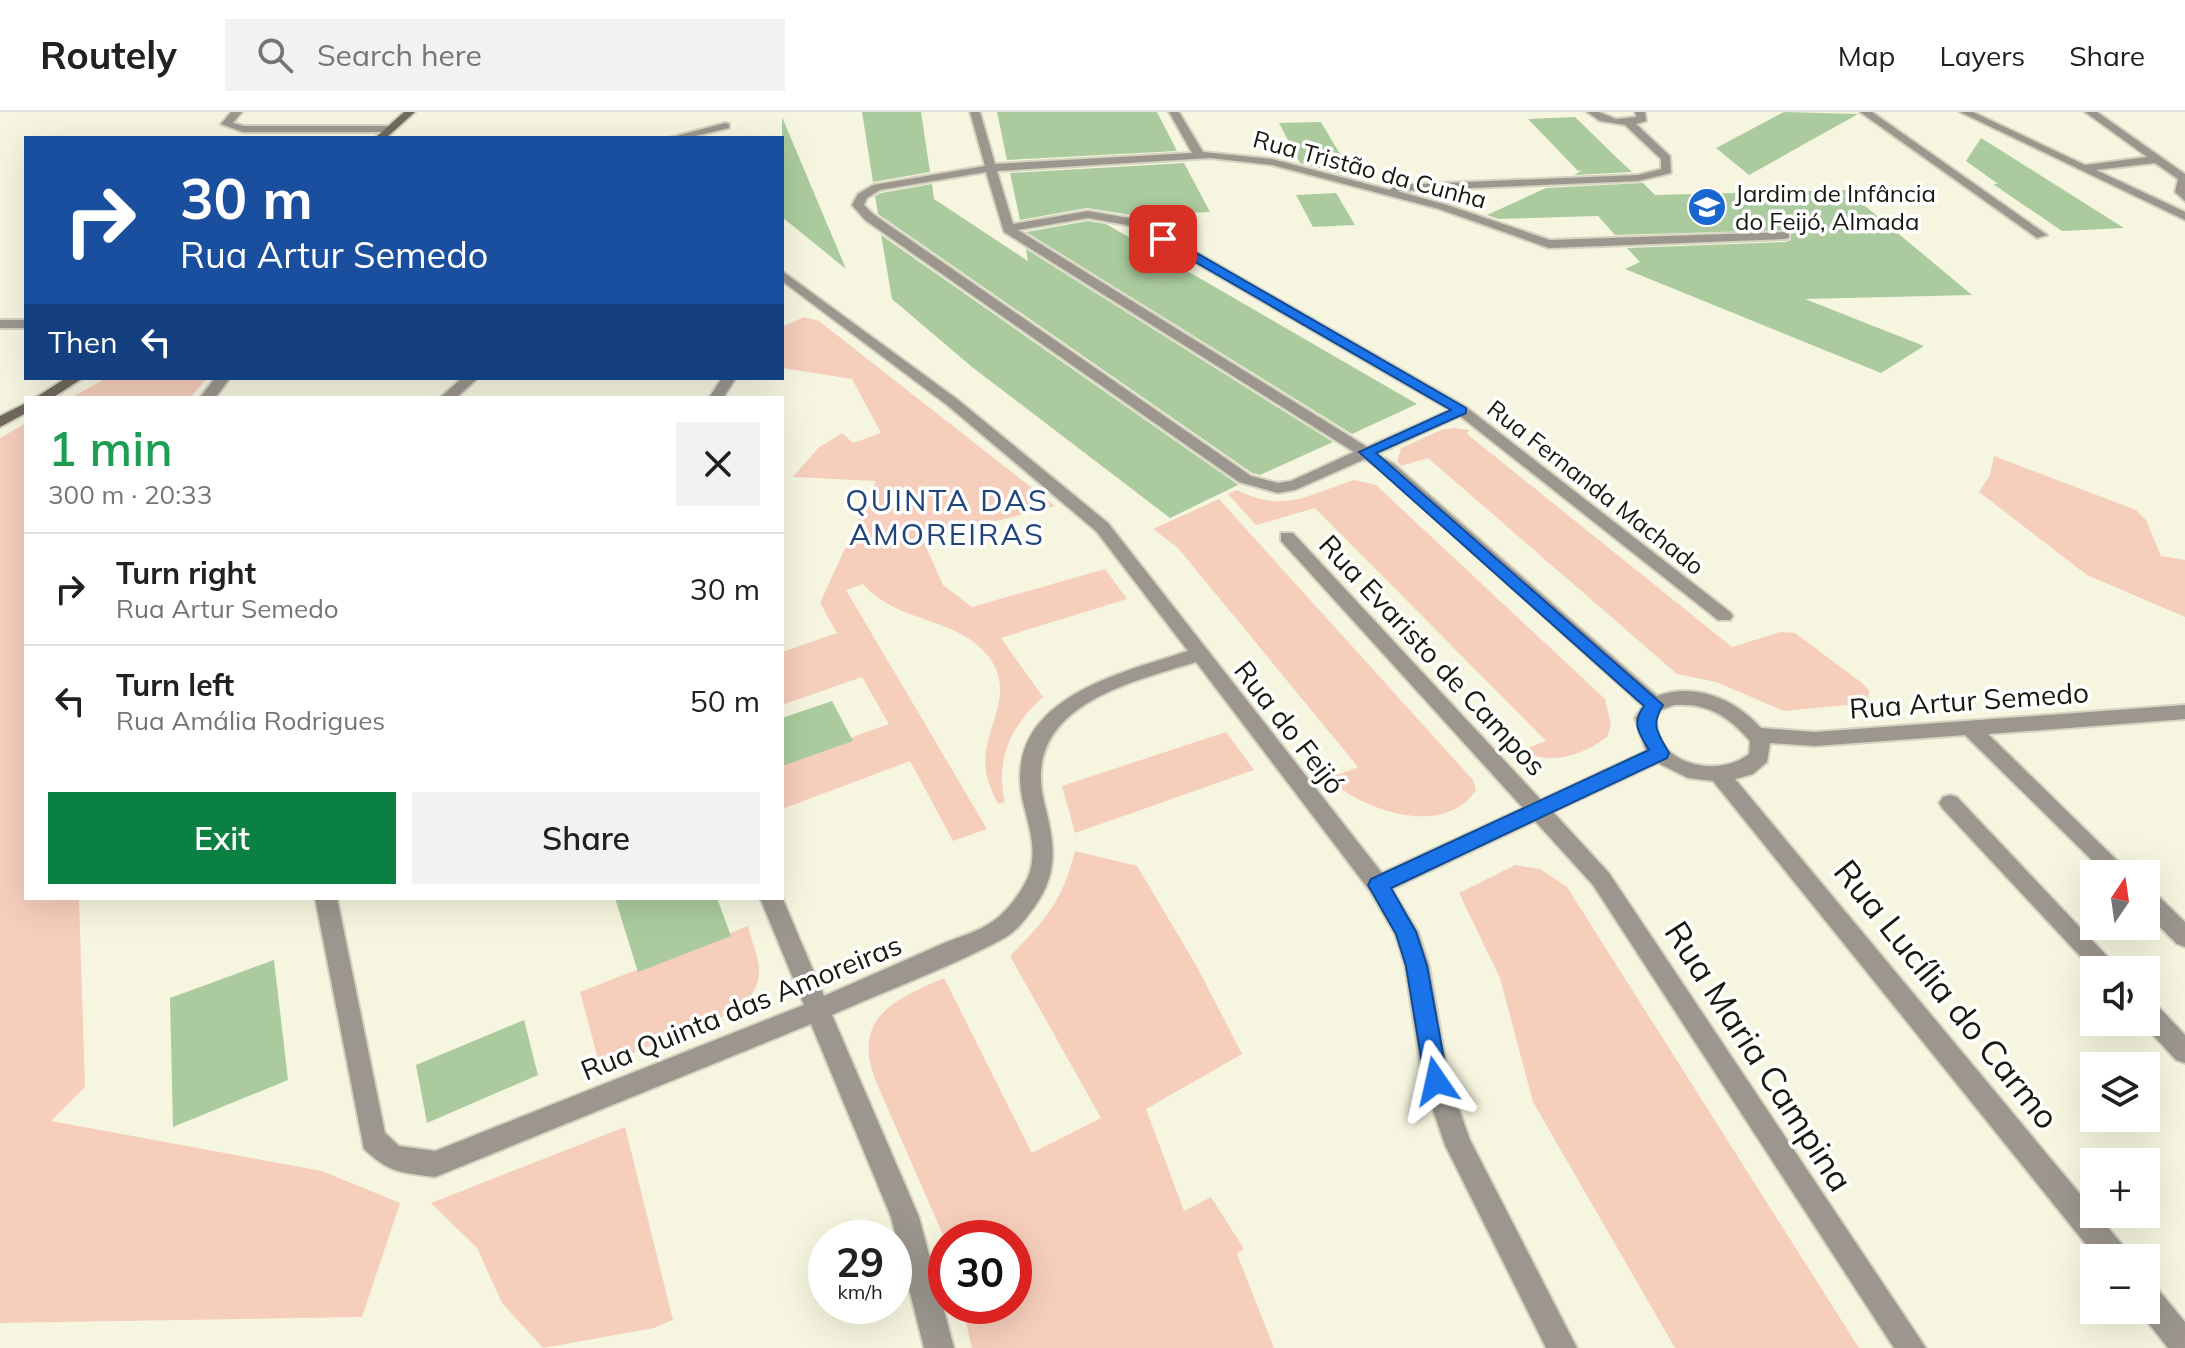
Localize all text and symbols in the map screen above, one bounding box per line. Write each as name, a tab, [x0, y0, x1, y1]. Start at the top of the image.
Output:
search box	[225, 19, 785, 91]
text: Routely	[40, 31, 177, 79]
icon: search	[253, 33, 297, 77]
text: Search here	[317, 36, 482, 74]
text: Map	[1838, 38, 1895, 73]
text: Layers	[1939, 38, 2025, 73]
text: Share	[2069, 38, 2145, 73]
street label: Rua Tristão da Cunha	[1250, 123, 1490, 215]
text: 30 m	[180, 163, 313, 233]
icon: right	[48, 168, 152, 272]
place label: Jardim de Infância do Feijó, Almada	[1735, 178, 1936, 236]
school or university icon: Jardim de Infância do Feijó, Almada	[1686, 186, 1728, 228]
pin	[1129, 205, 1197, 273]
icon: arrive	[1141, 217, 1185, 261]
text: Rua Artur Semedo	[180, 232, 488, 277]
icon: left	[134, 320, 178, 364]
text: Then	[48, 323, 118, 361]
street label: Rua Fernanda Machado	[1482, 393, 1710, 581]
text: 1 min	[48, 418, 173, 478]
button: close	[676, 422, 760, 506]
text: 300 m · 20:33	[48, 478, 212, 511]
district label: QUINTA DAS AMOREIRAS	[845, 481, 1049, 553]
street label: Rua Evaristo de Campos	[1312, 527, 1554, 783]
text: Turn right	[116, 554, 256, 592]
icon: right	[48, 567, 92, 611]
text: 30 m	[690, 570, 760, 608]
text: Rua Artur Semedo	[116, 592, 339, 625]
street label: Rua do Feijó	[1227, 653, 1353, 801]
text: Turn left	[116, 666, 234, 704]
street label: Rua Artur Semedo	[1848, 674, 2090, 726]
icon: left	[48, 679, 92, 723]
text: 50 m	[690, 682, 760, 720]
text: Rua Amália Rodrigues	[116, 704, 385, 737]
button: Exit	[48, 792, 396, 884]
button: Share	[412, 792, 760, 884]
street label: Rua Lucília do Carmo	[1825, 851, 2069, 1137]
north arrow	[2080, 860, 2160, 940]
map controls	[2080, 860, 2160, 1324]
street label: Rua Maria Campina	[1656, 913, 1862, 1199]
street label: Rua Quinta das Amoreiras	[575, 927, 907, 1087]
button: sound	[2080, 956, 2160, 1036]
position arrow	[1394, 1039, 1478, 1123]
button: layers	[2080, 1052, 2160, 1132]
button: +	[2080, 1148, 2160, 1228]
speed limit sign: 30	[928, 1220, 1032, 1324]
text: 29	[836, 1237, 884, 1287]
button: −	[2080, 1244, 2160, 1324]
text: km/h	[837, 1279, 883, 1304]

